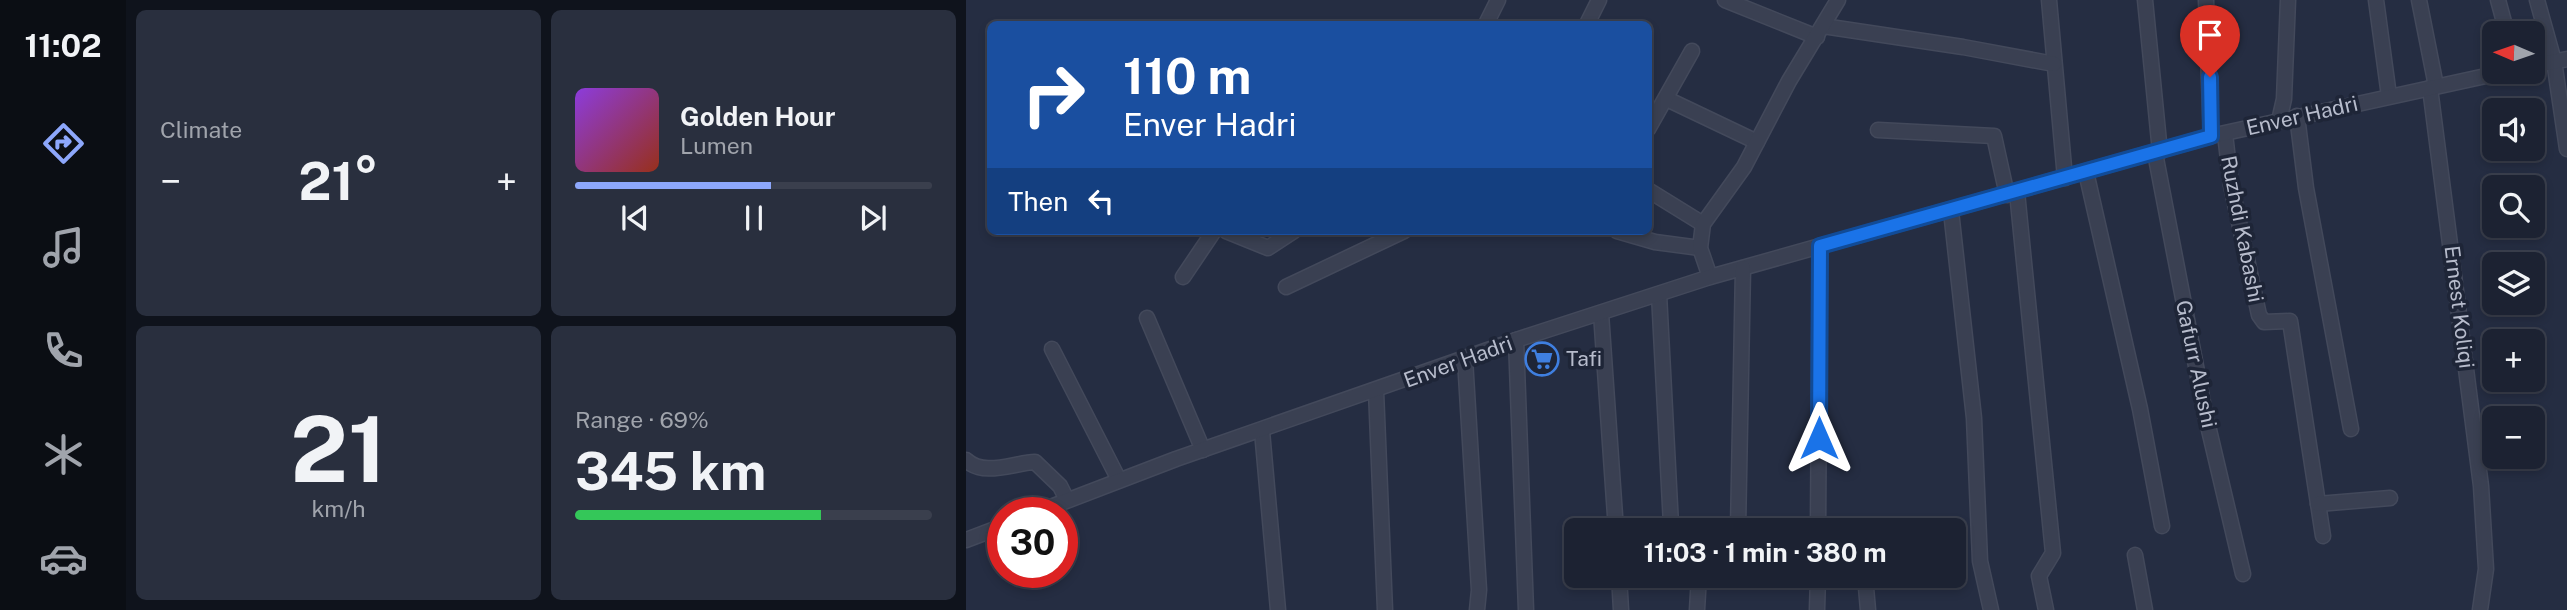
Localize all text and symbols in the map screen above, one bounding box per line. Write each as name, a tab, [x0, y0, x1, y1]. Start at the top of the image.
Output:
pin	[2180, 5, 2240, 77]
icon: arrive	[2191, 16, 2229, 54]
north arrow	[2482, 21, 2544, 84]
map controls	[2482, 21, 2545, 469]
text: 11:02	[25, 27, 101, 64]
text: 110 m	[1123, 47, 1251, 105]
icon: right	[1008, 49, 1099, 140]
street label: Enver Hadri	[2244, 91, 2360, 140]
button: sound	[2482, 98, 2545, 161]
text: Golden Hour	[680, 101, 835, 132]
text: Enver Hadri	[1123, 106, 1296, 143]
text: Climate	[160, 116, 242, 143]
icon: directions	[39, 119, 88, 168]
text: Lumen	[680, 132, 753, 159]
text: 21°	[299, 151, 378, 212]
street label: Ruzhdi Kabashi	[2216, 153, 2269, 304]
text: −	[160, 159, 181, 204]
text: +	[496, 159, 517, 204]
button: search	[2482, 175, 2545, 238]
icon: left	[1082, 182, 1120, 220]
text: Then	[1008, 186, 1068, 217]
icon: previous	[616, 199, 654, 237]
icon: pause	[735, 199, 773, 237]
icon: next	[854, 199, 892, 237]
icon: music	[39, 223, 88, 272]
street label: Ernest Koliqi	[2440, 244, 2479, 370]
button: layers	[2482, 252, 2545, 315]
street label: Gafurr Alushi	[2171, 298, 2222, 430]
icon: phone	[39, 326, 88, 375]
button: +	[2482, 329, 2545, 392]
street label: Enver Hadri	[1400, 330, 1516, 393]
supermarket icon: Tafi	[1523, 340, 1561, 378]
place label: Tafi	[1566, 346, 1602, 371]
text: 21	[290, 396, 387, 502]
position arrow	[1782, 401, 1856, 475]
text: Range · 69%	[575, 406, 709, 433]
button: −	[2482, 406, 2545, 469]
icon: climate	[39, 430, 88, 479]
text: 345 km	[575, 441, 766, 502]
text: km/h	[311, 495, 366, 522]
speed limit sign: 30	[987, 497, 1078, 588]
icon: car	[39, 534, 88, 583]
text: 11:03 · 1 min · 380 m	[1643, 537, 1887, 568]

